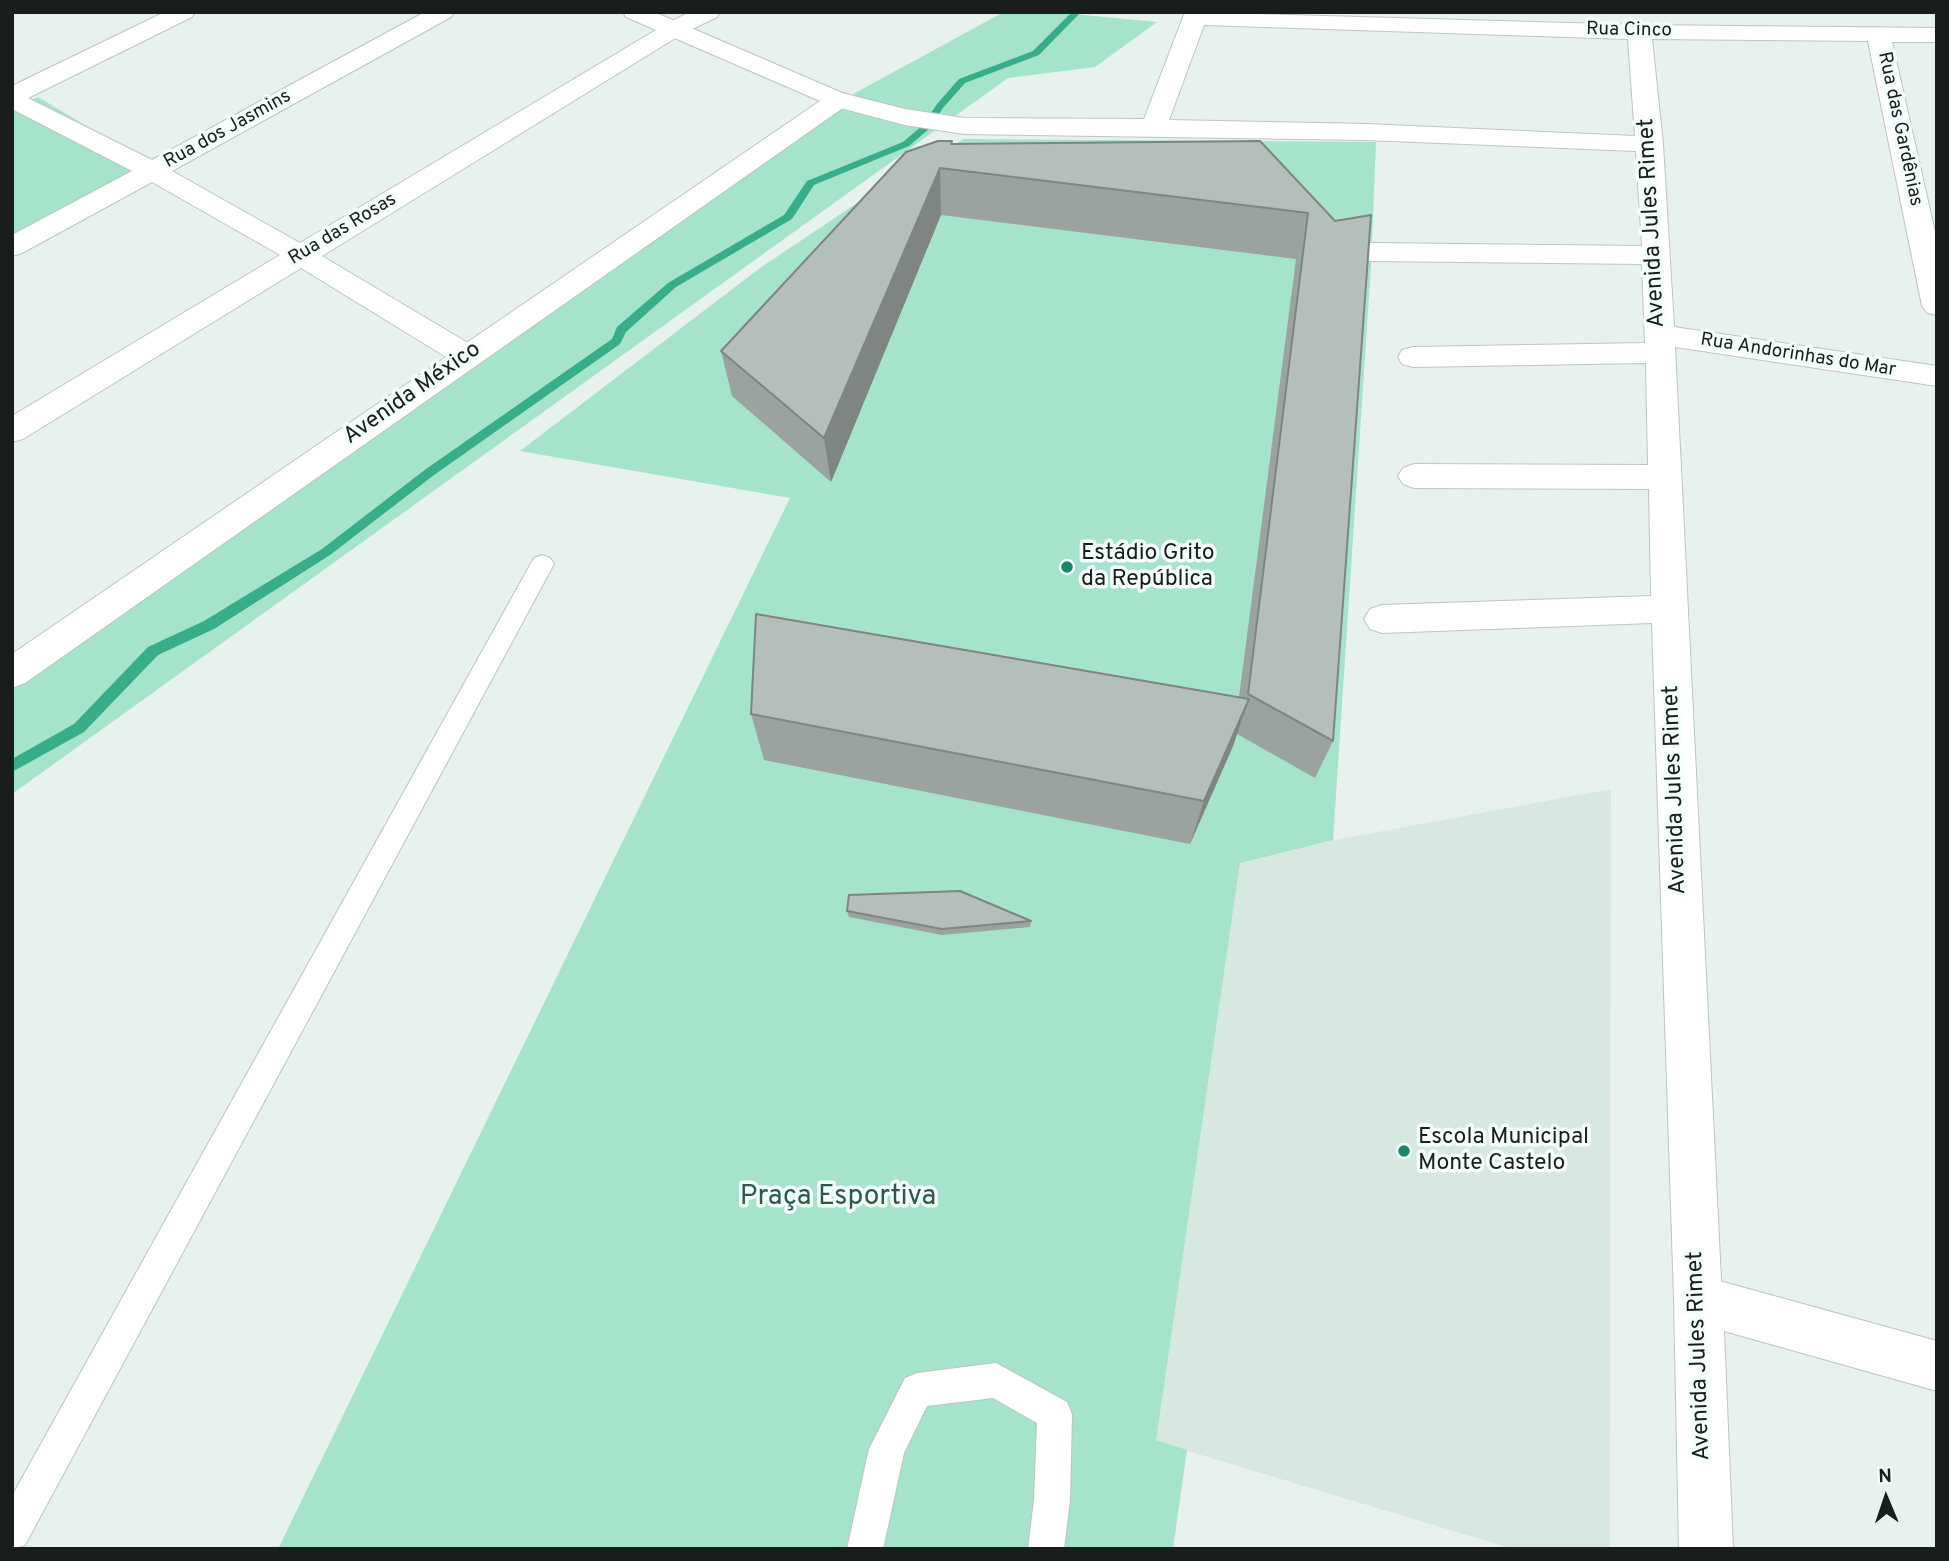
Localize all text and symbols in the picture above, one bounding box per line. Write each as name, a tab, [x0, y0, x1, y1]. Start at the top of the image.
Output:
street label: Rua Cinco	[1586, 19, 1672, 43]
street label: Rua das Gardênias	[1872, 50, 1926, 208]
street label: Rua dos Jasmins	[160, 86, 296, 174]
street label: Avenida Jules Rimet	[1634, 118, 1672, 328]
street label: Rua das Rosas	[285, 189, 401, 271]
street label: Rua Andorinhas do Mar	[1699, 329, 1897, 383]
street label: Avenida México	[339, 336, 487, 452]
place label: Estádio Grito da República	[1081, 540, 1215, 594]
marker: Estádio Grito da República	[1059, 559, 1075, 575]
street label: Avenida Jules Rimet	[1659, 685, 1693, 895]
place label: Escola Municipal Monte Castelo	[1418, 1124, 1589, 1178]
marker: Escola Municipal Monte Castelo	[1396, 1143, 1412, 1159]
park label: Praça Esportiva	[740, 1181, 936, 1215]
street label: Avenida Jules Rimet	[1683, 1251, 1717, 1461]
north arrow	[1851, 1463, 1921, 1533]
text: N	[1878, 1465, 1893, 1489]

